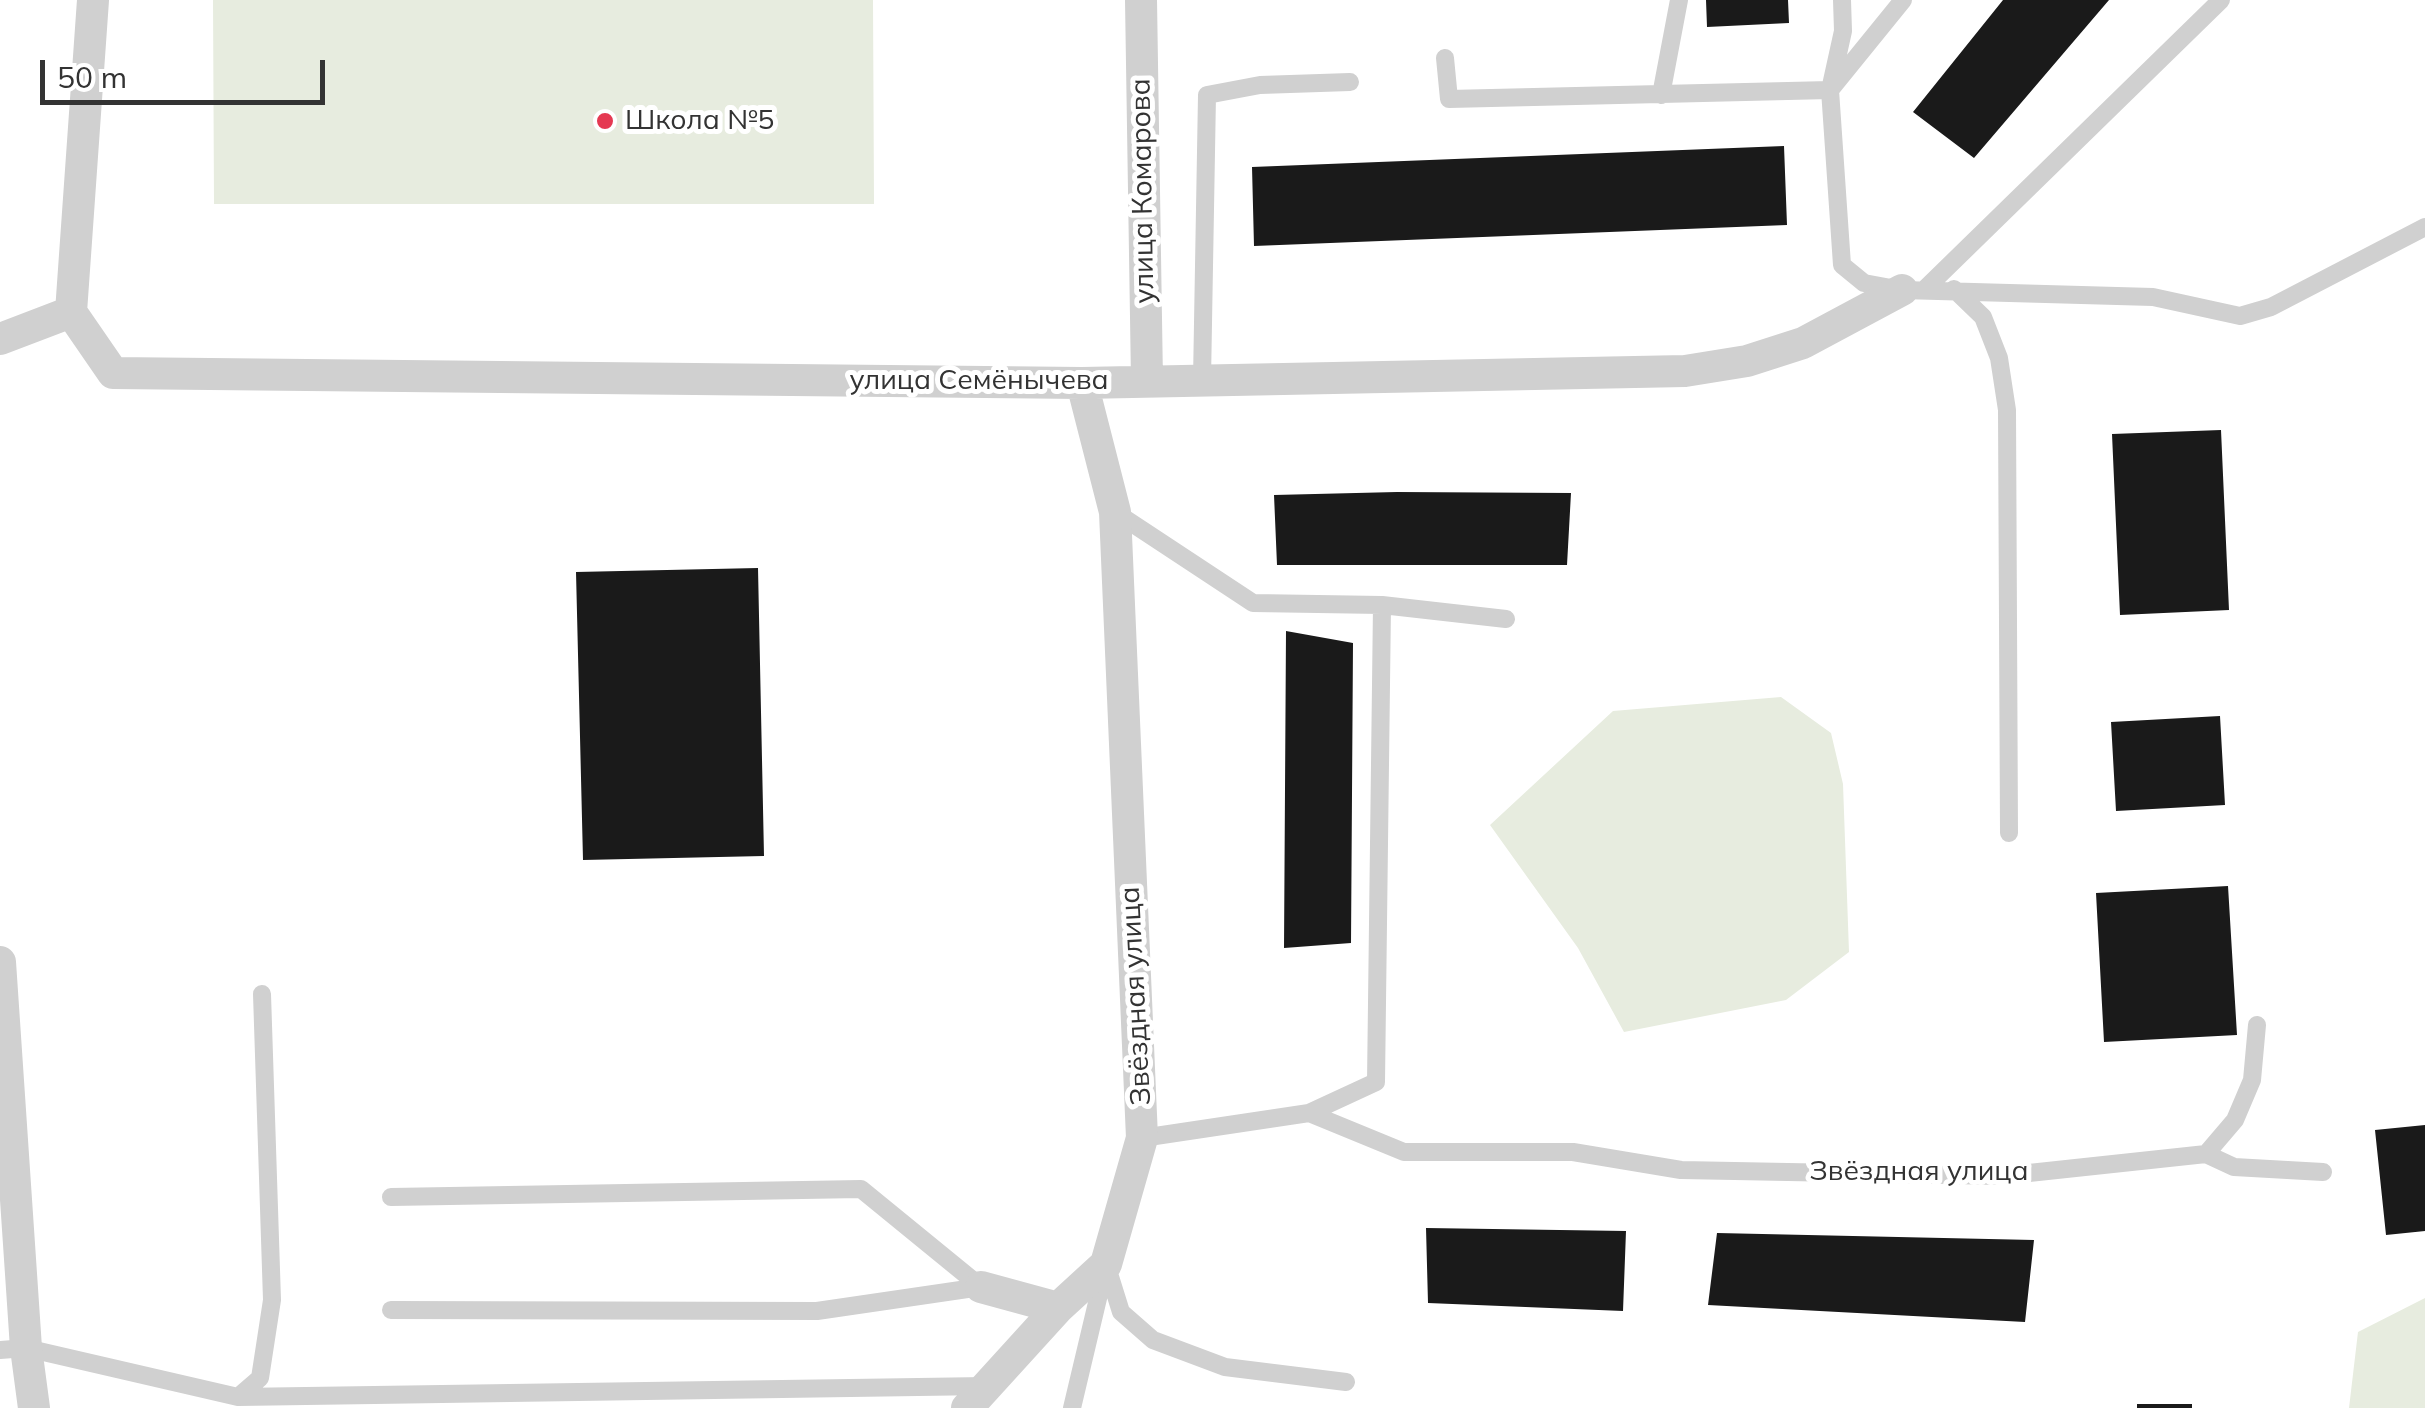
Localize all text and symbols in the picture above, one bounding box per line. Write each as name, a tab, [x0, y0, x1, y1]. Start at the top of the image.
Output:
scale bar	[45, 40, 330, 102]
text: 50 m	[57, 58, 127, 96]
street label: улица Комарова	[1124, 78, 1162, 304]
place label: Школа №5	[625, 104, 774, 138]
marker: Школа №5	[594, 110, 616, 132]
street label: улица Семёнычева	[849, 364, 1109, 398]
street label: Звёздная улица	[1113, 886, 1159, 1106]
street label: Звёздная улица	[1809, 1155, 2029, 1189]

